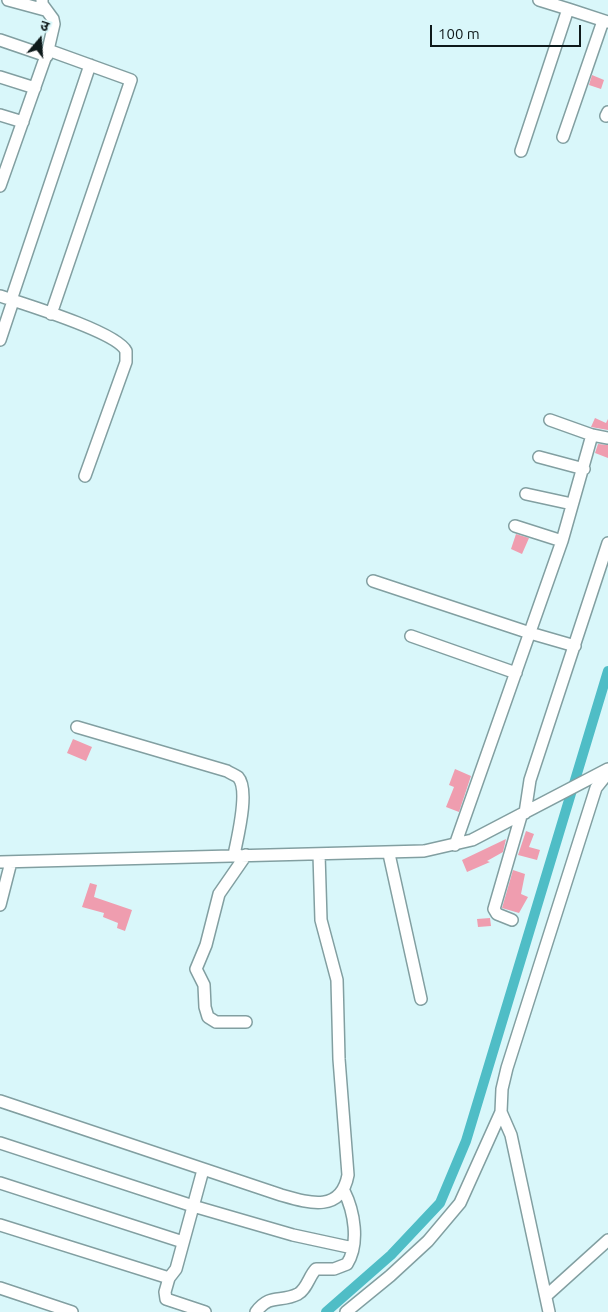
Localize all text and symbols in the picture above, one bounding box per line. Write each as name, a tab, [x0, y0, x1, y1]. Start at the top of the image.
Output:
north arrow	[15, 15, 65, 65]
scale bar	[433, 15, 584, 47]
text: उ	[38, 17, 51, 35]
text: 100 m	[438, 25, 480, 42]

